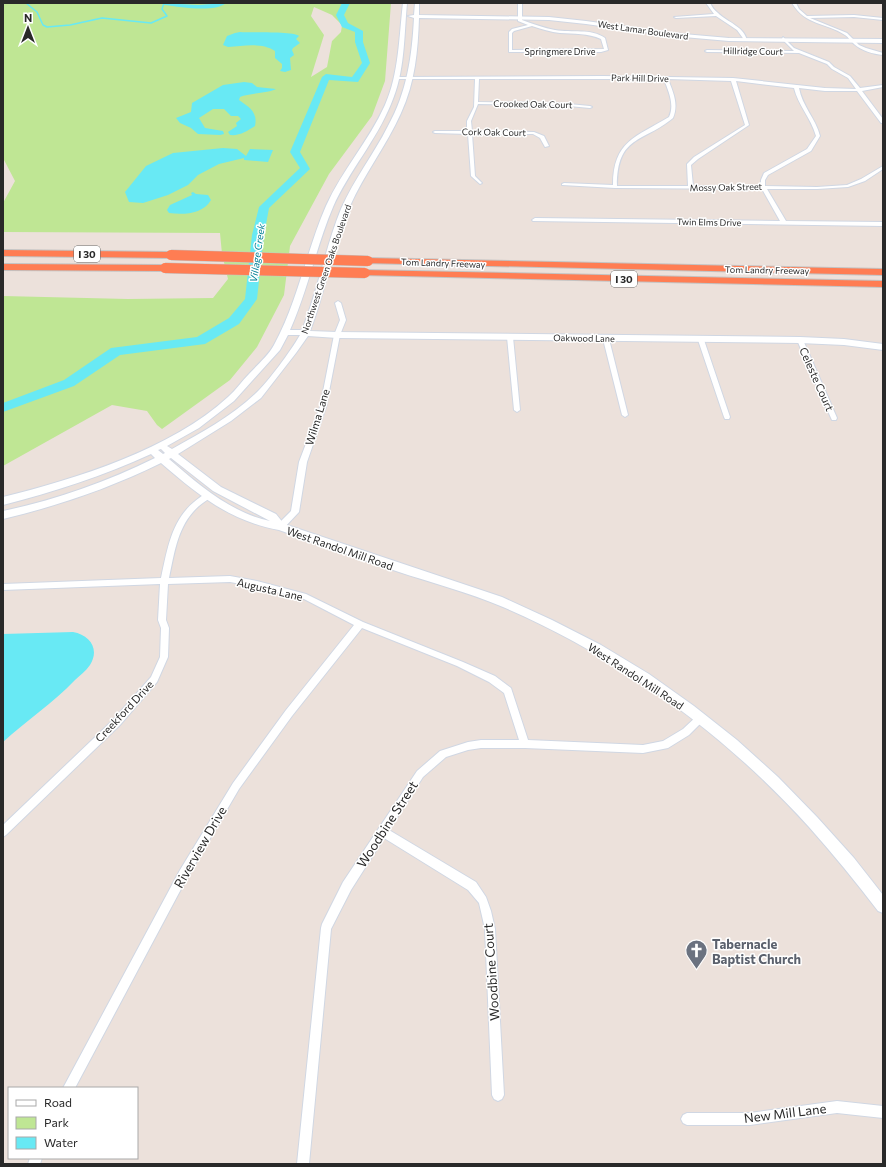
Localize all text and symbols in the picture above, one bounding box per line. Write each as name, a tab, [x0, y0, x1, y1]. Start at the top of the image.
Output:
north arrow	[8, 8, 48, 48]
text: N	[24, 11, 32, 24]
street label: West Lamar Boulevard	[597, 18, 689, 42]
street label: Hillridge Court	[723, 45, 783, 57]
street label: Springmere Drive	[525, 46, 596, 57]
street label: Park Hill Drive	[611, 72, 669, 84]
street label: Crooked Oak Court	[493, 98, 573, 110]
street label: Cork Oak Court	[462, 126, 527, 138]
street label: Mossy Oak Street	[690, 181, 763, 193]
street label: Northwest Green Oaks Boulevard	[299, 203, 353, 335]
street label: Twin Elms Drive	[677, 216, 742, 228]
water label: Village Creek	[247, 222, 267, 283]
road number: I 30	[74, 246, 100, 262]
street label: Tom Landry Freeway	[401, 256, 486, 270]
street label: Tom Landry Freeway	[725, 264, 810, 276]
road number: I 30	[611, 271, 637, 287]
street label: Oakwood Lane	[553, 332, 615, 344]
street label: Celeste Court	[797, 345, 837, 413]
street label: Wilma Lane	[302, 387, 332, 447]
street label: West Randol Mill Road	[285, 524, 395, 572]
street label: Augusta Lane	[236, 575, 304, 603]
street label: West Randol Mill Road	[586, 640, 686, 712]
street label: Creekford Drive	[92, 677, 156, 744]
street label: Woodbine Street	[353, 778, 421, 870]
street label: Riverview Drive	[170, 803, 230, 891]
street label: Woodbine Court	[480, 923, 502, 1021]
place label: Tabernacle Baptist Church	[712, 936, 801, 967]
church icon: Tabernacle Baptist Church	[684, 938, 710, 971]
legend	[8, 1087, 138, 1159]
text: Road	[44, 1095, 72, 1109]
street label: New Mill Lane	[743, 1100, 827, 1126]
text: Park	[44, 1115, 70, 1129]
text: Water	[44, 1135, 78, 1149]

